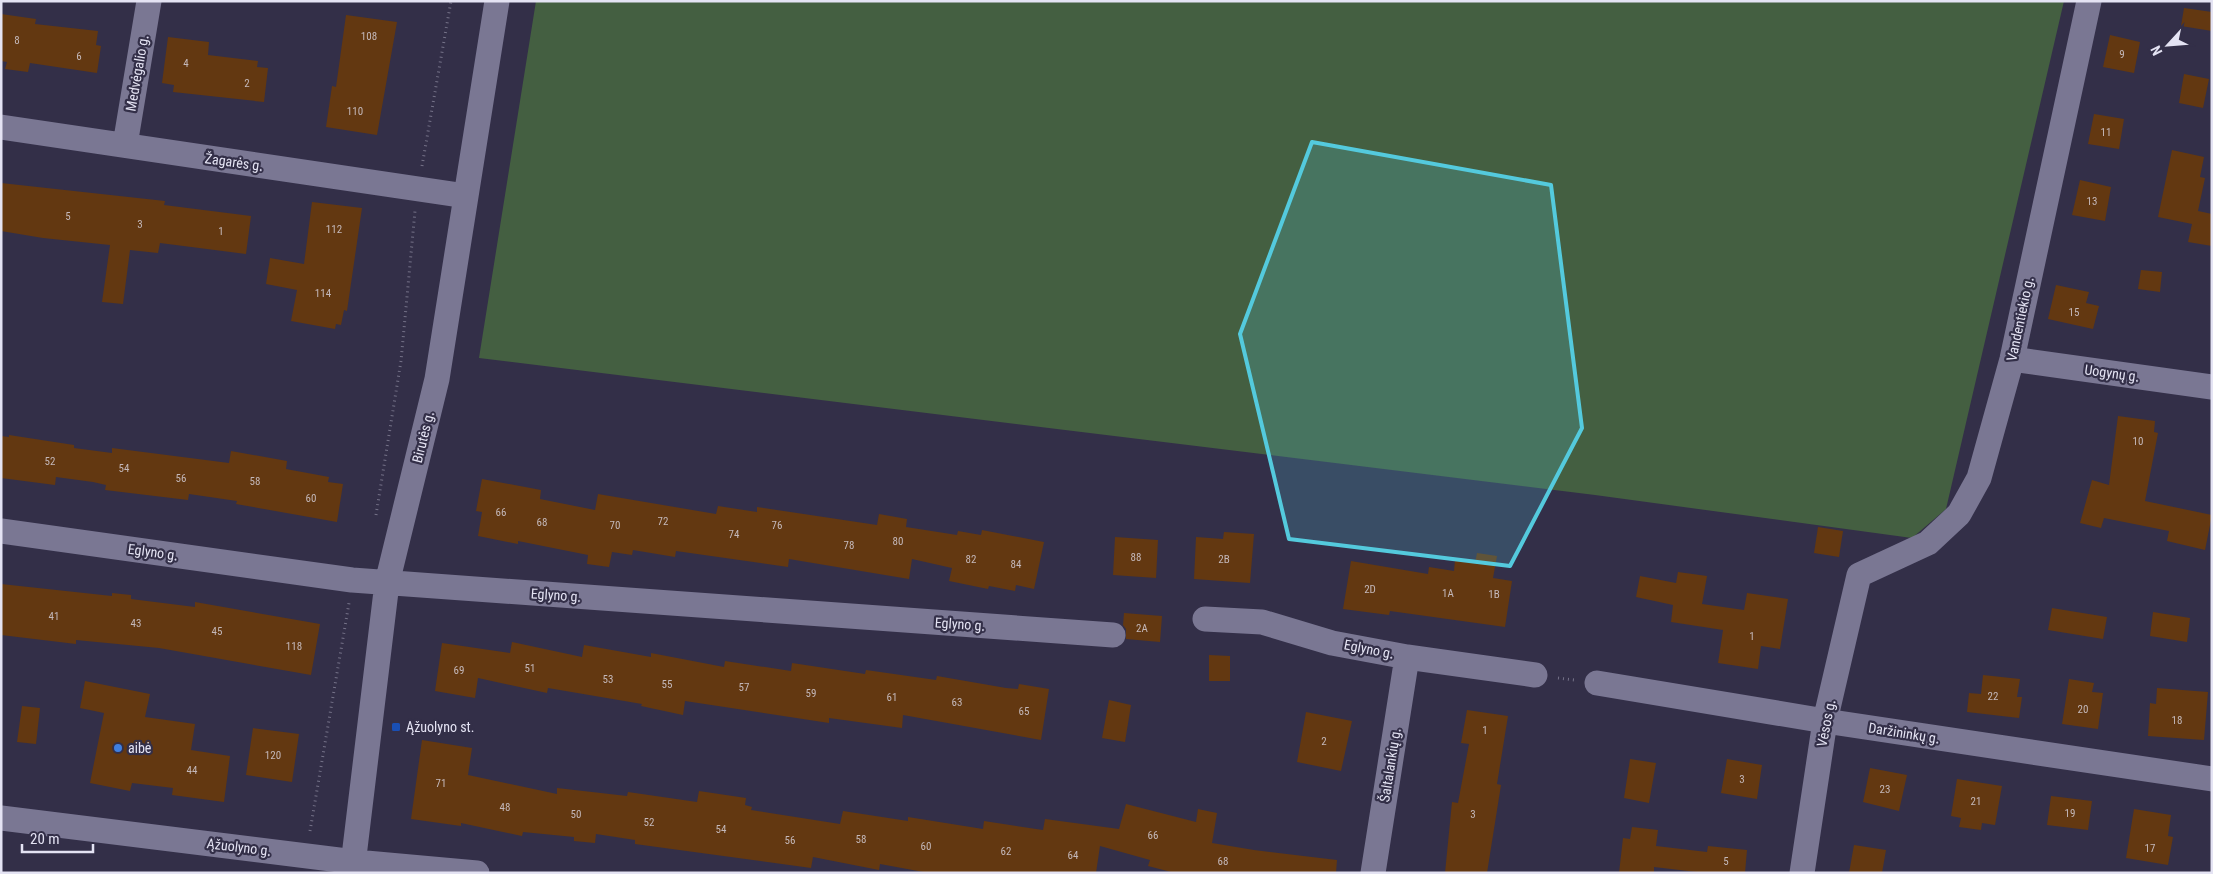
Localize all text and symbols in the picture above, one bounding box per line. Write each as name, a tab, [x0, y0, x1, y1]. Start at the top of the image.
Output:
north arrow	[2143, 20, 2193, 70]
house number: 108	[361, 30, 377, 43]
street label: Medvėgalio g.	[122, 33, 152, 113]
house number: 8	[14, 34, 20, 47]
text: N	[2147, 43, 2165, 58]
house number: 9	[2119, 48, 2125, 61]
house number: 6	[76, 50, 82, 63]
house number: 4	[183, 57, 189, 70]
house number: 2	[244, 77, 250, 90]
house number: 110	[347, 105, 363, 118]
house number: 11	[2101, 126, 2111, 139]
street label: Žagarės g.	[204, 149, 264, 174]
house number: 13	[2087, 195, 2097, 208]
house number: 5	[65, 210, 71, 223]
house number: 3	[137, 218, 143, 231]
house number: 112	[326, 223, 342, 236]
house number: 1	[218, 225, 224, 238]
street label: Vandentiekio g.	[2003, 275, 2037, 363]
house number: 114	[315, 287, 332, 300]
house number: 15	[2069, 306, 2079, 319]
street label: Uogynų g.	[2084, 361, 2140, 385]
street label: Birutės g.	[409, 409, 437, 465]
house number: 10	[2133, 435, 2143, 448]
house number: 52	[45, 455, 55, 468]
house number: 54	[119, 462, 130, 475]
house number: 56	[176, 472, 186, 485]
house number: 58	[250, 475, 260, 488]
house number: 60	[306, 492, 316, 505]
house number: 66	[496, 506, 506, 519]
house number: 72	[658, 515, 668, 528]
house number: 68	[537, 516, 547, 529]
house number: 70	[610, 519, 620, 532]
house number: 76	[772, 519, 782, 532]
house number: 74	[729, 528, 740, 541]
house number: 80	[893, 535, 903, 548]
house number: 78	[844, 539, 854, 552]
street label: Eglyno g.	[127, 541, 179, 563]
house number: 88	[1131, 551, 1141, 564]
house number: 82	[966, 553, 976, 566]
house number: 2B	[1218, 553, 1230, 566]
house number: 84	[1011, 558, 1022, 571]
house number: 2D	[1364, 583, 1376, 596]
street label: Eglyno g.	[530, 585, 582, 605]
house number: 1A	[1442, 587, 1455, 600]
house number: 1B	[1488, 588, 1500, 601]
house number: 41	[49, 610, 59, 623]
street label: Eglyno g.	[934, 614, 986, 634]
house number: 43	[131, 617, 141, 630]
house number: 2A	[1136, 622, 1149, 635]
house number: 45	[212, 625, 222, 638]
house number: 1	[1749, 630, 1755, 643]
street label: Eglyno g.	[1343, 636, 1395, 662]
house number: 118	[286, 640, 302, 653]
house number: 51	[525, 662, 535, 675]
house number: 69	[454, 664, 464, 677]
house number: 53	[603, 673, 613, 686]
house number: 55	[662, 678, 672, 691]
house number: 57	[739, 681, 749, 694]
house number: 59	[806, 687, 816, 700]
house number: 22	[1988, 690, 1998, 703]
house number: 61	[887, 691, 897, 704]
house number: 63	[952, 696, 962, 709]
street label: Vėsos g.	[1814, 698, 1838, 748]
house number: 20	[2078, 703, 2088, 716]
house number: 65	[1019, 705, 1029, 718]
house number: 18	[2172, 714, 2182, 727]
place label: Ąžuolyno st.	[406, 719, 474, 735]
street label: Daržininkų g.	[1867, 719, 1941, 747]
marker: Ąžuolyno st.	[390, 721, 402, 733]
house number: 1	[1482, 724, 1488, 737]
street label: Šaltalankių g.	[1375, 727, 1404, 803]
house number: 2	[1321, 735, 1327, 748]
place label: aibė	[128, 740, 152, 756]
marker: aibė	[112, 742, 124, 754]
house number: 120	[265, 749, 281, 762]
house number: 44	[187, 764, 198, 777]
house number: 3	[1739, 773, 1745, 786]
house number: 71	[436, 777, 446, 790]
house number: 23	[1880, 783, 1890, 796]
house number: 21	[1971, 795, 1981, 808]
house number: 48	[500, 801, 510, 814]
house number: 19	[2065, 807, 2075, 820]
house number: 50	[571, 808, 581, 821]
house number: 3	[1470, 808, 1476, 821]
house number: 52	[644, 816, 654, 829]
scale bar	[22, 822, 94, 854]
house number: 54	[716, 823, 727, 836]
house number: 66	[1148, 829, 1158, 842]
text: 20 m	[30, 830, 60, 848]
house number: 58	[856, 833, 866, 846]
house number: 56	[785, 834, 795, 847]
street label: Ąžuolyno g.	[206, 835, 272, 859]
house number: 60	[921, 840, 931, 853]
house number: 17	[2145, 842, 2155, 855]
house number: 62	[1001, 845, 1011, 858]
house number: 64	[1068, 849, 1079, 862]
house number: 68	[1218, 855, 1228, 868]
house number: 5	[1723, 855, 1729, 868]

